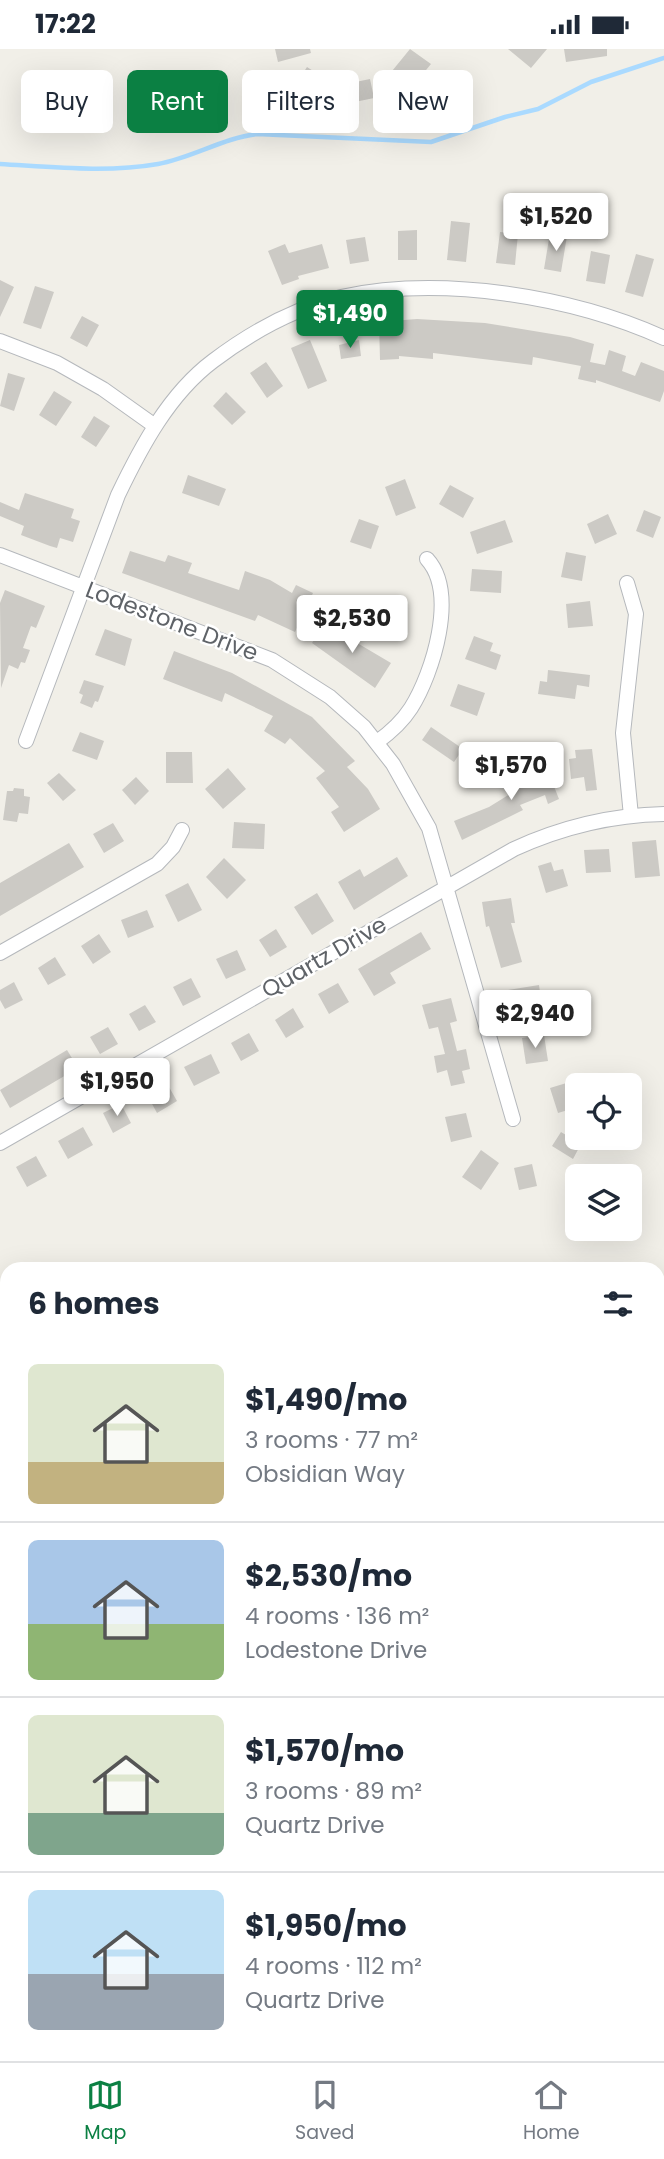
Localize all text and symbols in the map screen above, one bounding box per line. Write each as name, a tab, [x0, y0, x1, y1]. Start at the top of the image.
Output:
text: 17:22	[35, 6, 96, 42]
chip: Buy	[21, 70, 113, 133]
chip: Rent	[127, 70, 228, 133]
chip: Filters	[242, 70, 359, 133]
chip: New	[373, 70, 473, 133]
pin: $1,520	[499, 193, 613, 253]
text: $1,520	[519, 200, 593, 232]
pin: $1,490	[293, 291, 407, 350]
text: $1,490	[312, 297, 388, 329]
street label: Lodestone Drive	[81, 573, 263, 669]
pin: $2,530	[295, 595, 409, 655]
text: $2,530	[313, 602, 391, 634]
pin: $1,570	[454, 743, 568, 802]
text: $1,570	[475, 749, 547, 781]
street label: Quartz Drive	[256, 908, 392, 1006]
pin: $2,940	[478, 991, 592, 1050]
text: $2,940	[495, 997, 575, 1029]
pin: $1,950	[60, 1059, 174, 1118]
text: $1,950	[80, 1065, 154, 1097]
map controls	[565, 1073, 642, 1241]
button: locate	[565, 1073, 642, 1150]
button: layers	[565, 1164, 642, 1241]
text: 6 homes	[28, 1282, 160, 1325]
icon: filters	[599, 1285, 637, 1323]
text: $1,490/mo	[245, 1378, 407, 1421]
icon: home	[84, 1392, 168, 1476]
text: 3 rooms · 77 m²	[245, 1424, 418, 1456]
text: Obsidian Way	[245, 1458, 405, 1490]
text: $2,530/mo	[245, 1554, 412, 1597]
icon: home	[84, 1568, 168, 1652]
text: 4 rooms · 136 m²	[245, 1600, 429, 1632]
text: Lodestone Drive	[245, 1634, 427, 1666]
text: $1,570/mo	[245, 1729, 404, 1772]
icon: home	[84, 1743, 168, 1827]
text: 3 rooms · 89 m²	[245, 1775, 422, 1807]
text: Quartz Drive	[245, 1809, 385, 1841]
text: $1,950/mo	[245, 1904, 407, 1947]
icon: home	[84, 1918, 168, 2002]
text: 4 rooms · 112 m²	[245, 1950, 422, 1982]
text: Quartz Drive	[245, 1984, 385, 2016]
tab: Map	[84, 2076, 126, 2147]
tab: Saved	[295, 2076, 354, 2147]
tab: Home	[523, 2076, 580, 2147]

